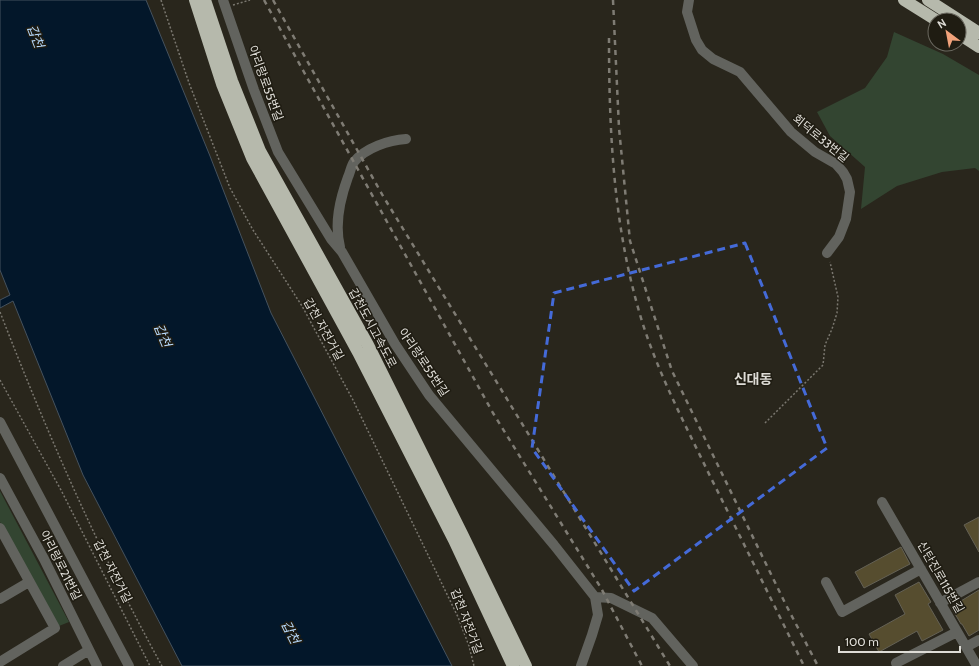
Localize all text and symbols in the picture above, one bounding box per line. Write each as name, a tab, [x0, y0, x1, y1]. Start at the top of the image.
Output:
north arrow	[927, 12, 967, 52]
text: N	[935, 16, 949, 32]
water label: 갑천	[24, 22, 48, 51]
street label: 아리랑로55번길	[245, 43, 287, 123]
street label: 회덕로33번길	[790, 111, 852, 165]
street label: 갑천도시고속도로	[346, 285, 400, 371]
street label: 갑천 자전거길	[301, 295, 347, 363]
water label: 갑천	[151, 321, 175, 350]
street label: 아리랑로55번길	[396, 325, 452, 399]
district label: 신대동	[734, 370, 772, 388]
street label: 아리랑로21번길	[37, 528, 85, 602]
street label: 갑천 자전거길	[91, 537, 135, 605]
street label: 신탄진로115번길	[914, 538, 968, 616]
street label: 갑천 자전거길	[448, 586, 486, 656]
water label: 갑천	[278, 618, 304, 647]
scale bar	[839, 628, 960, 654]
text: 100 m	[845, 634, 879, 649]

